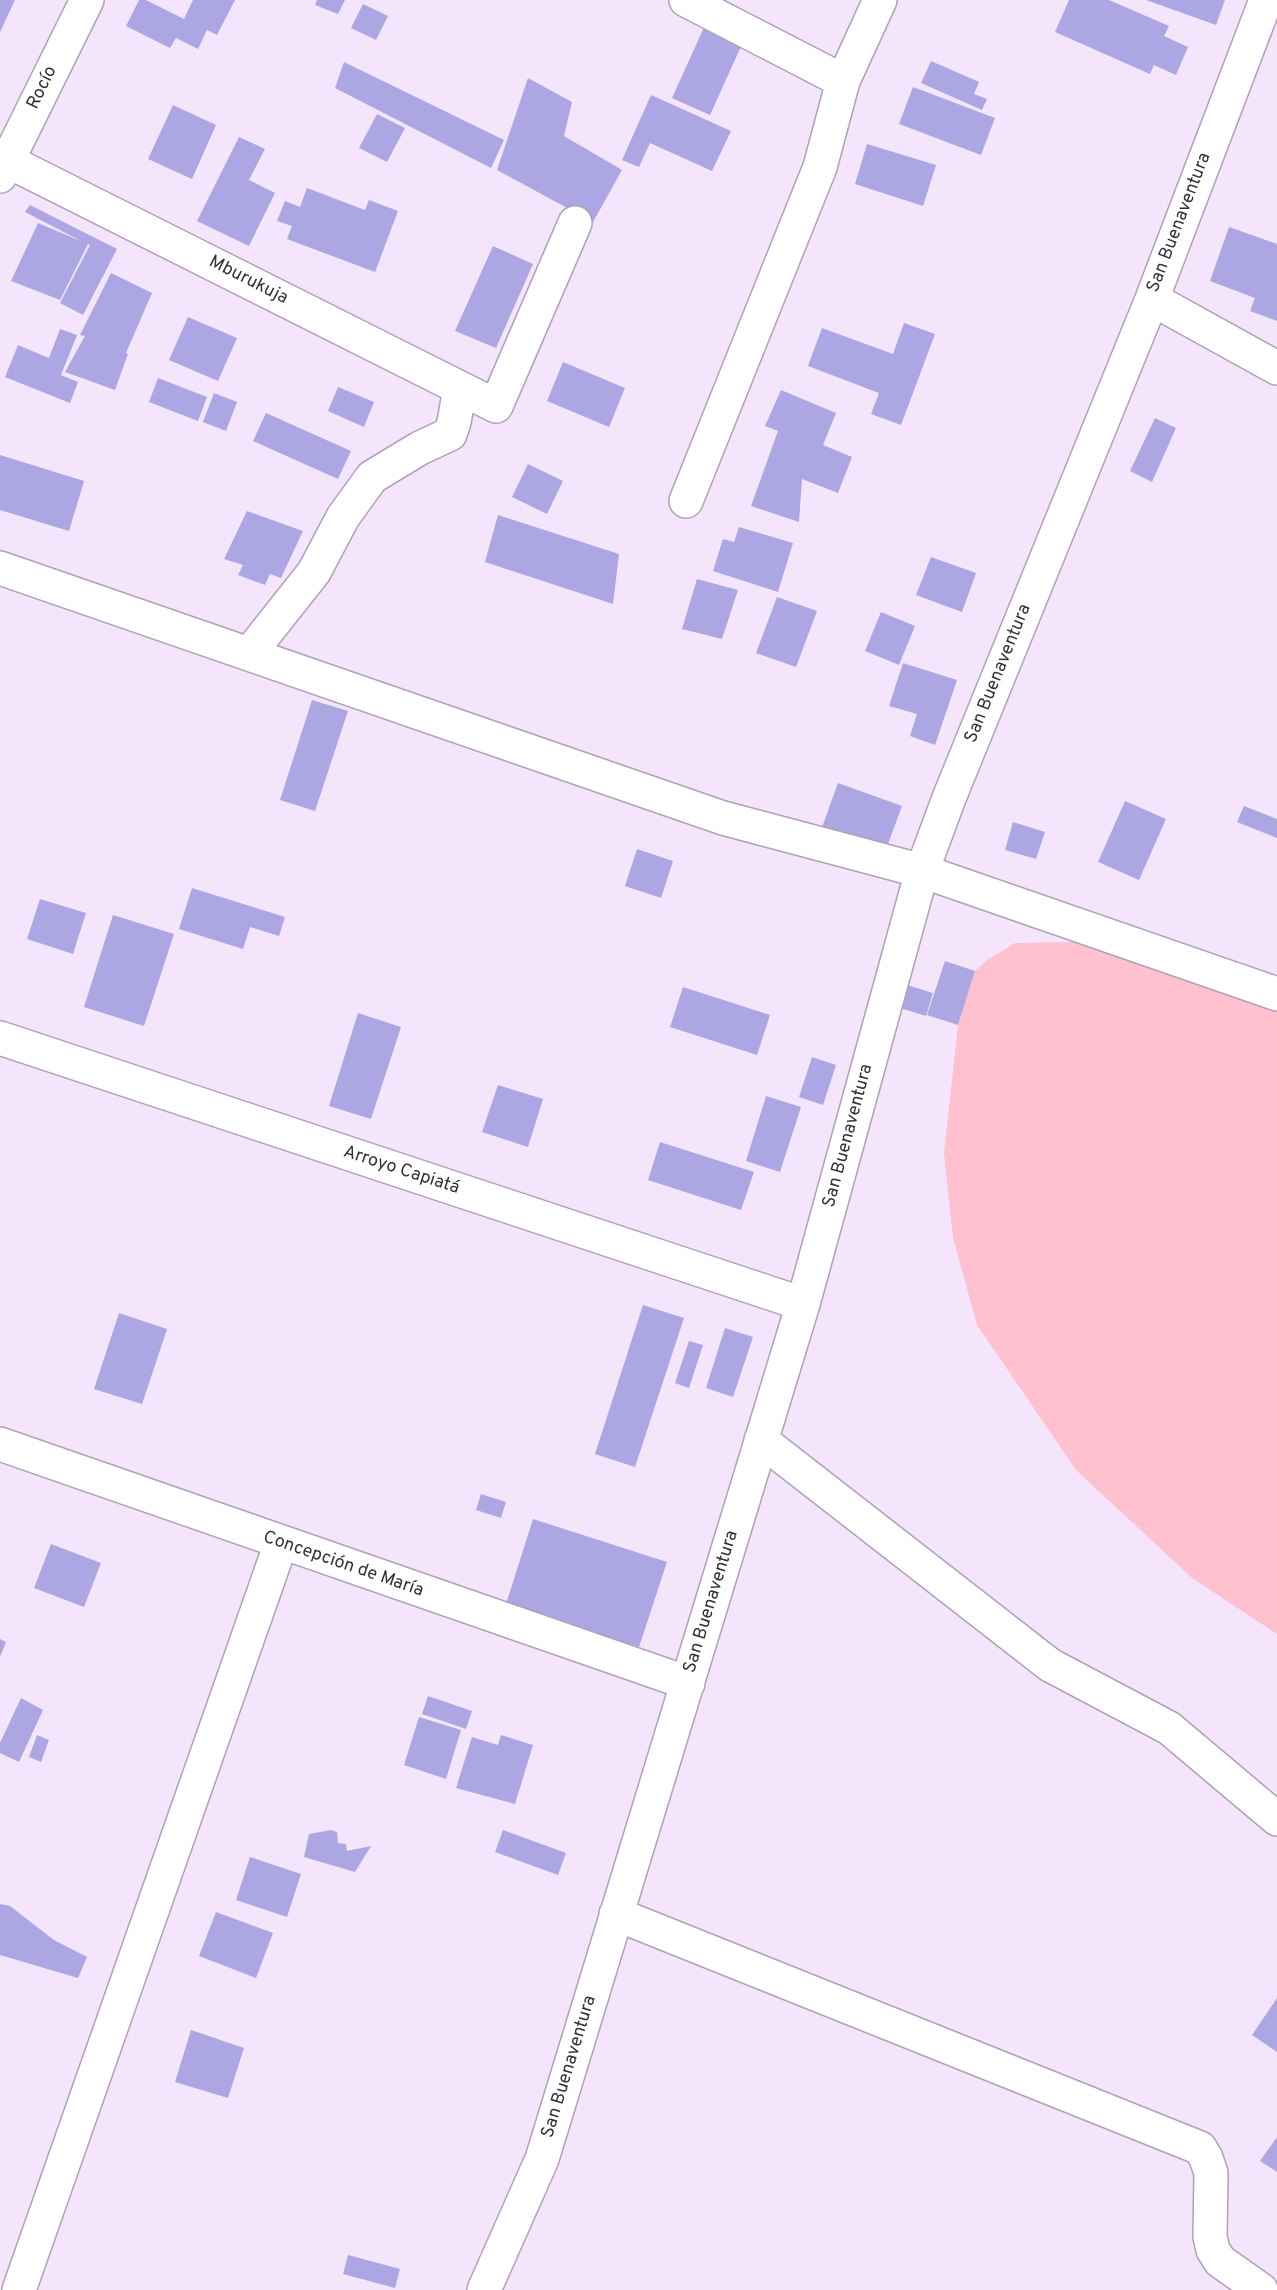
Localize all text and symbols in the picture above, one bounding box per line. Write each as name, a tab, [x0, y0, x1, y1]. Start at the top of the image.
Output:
street label: Rocío	[23, 63, 63, 113]
street label: San Buenaventura	[1143, 150, 1217, 296]
street label: Mburukuja	[205, 252, 291, 310]
street label: San Buenaventura	[961, 601, 1037, 747]
street label: San Buenaventura	[819, 1062, 879, 1210]
street label: Arroyo Capiatá	[340, 1142, 462, 1200]
street label: Concepción de María	[260, 1527, 426, 1603]
street label: San Buenaventura	[680, 1528, 744, 1676]
street label: San Buenaventura	[538, 1993, 602, 2141]

